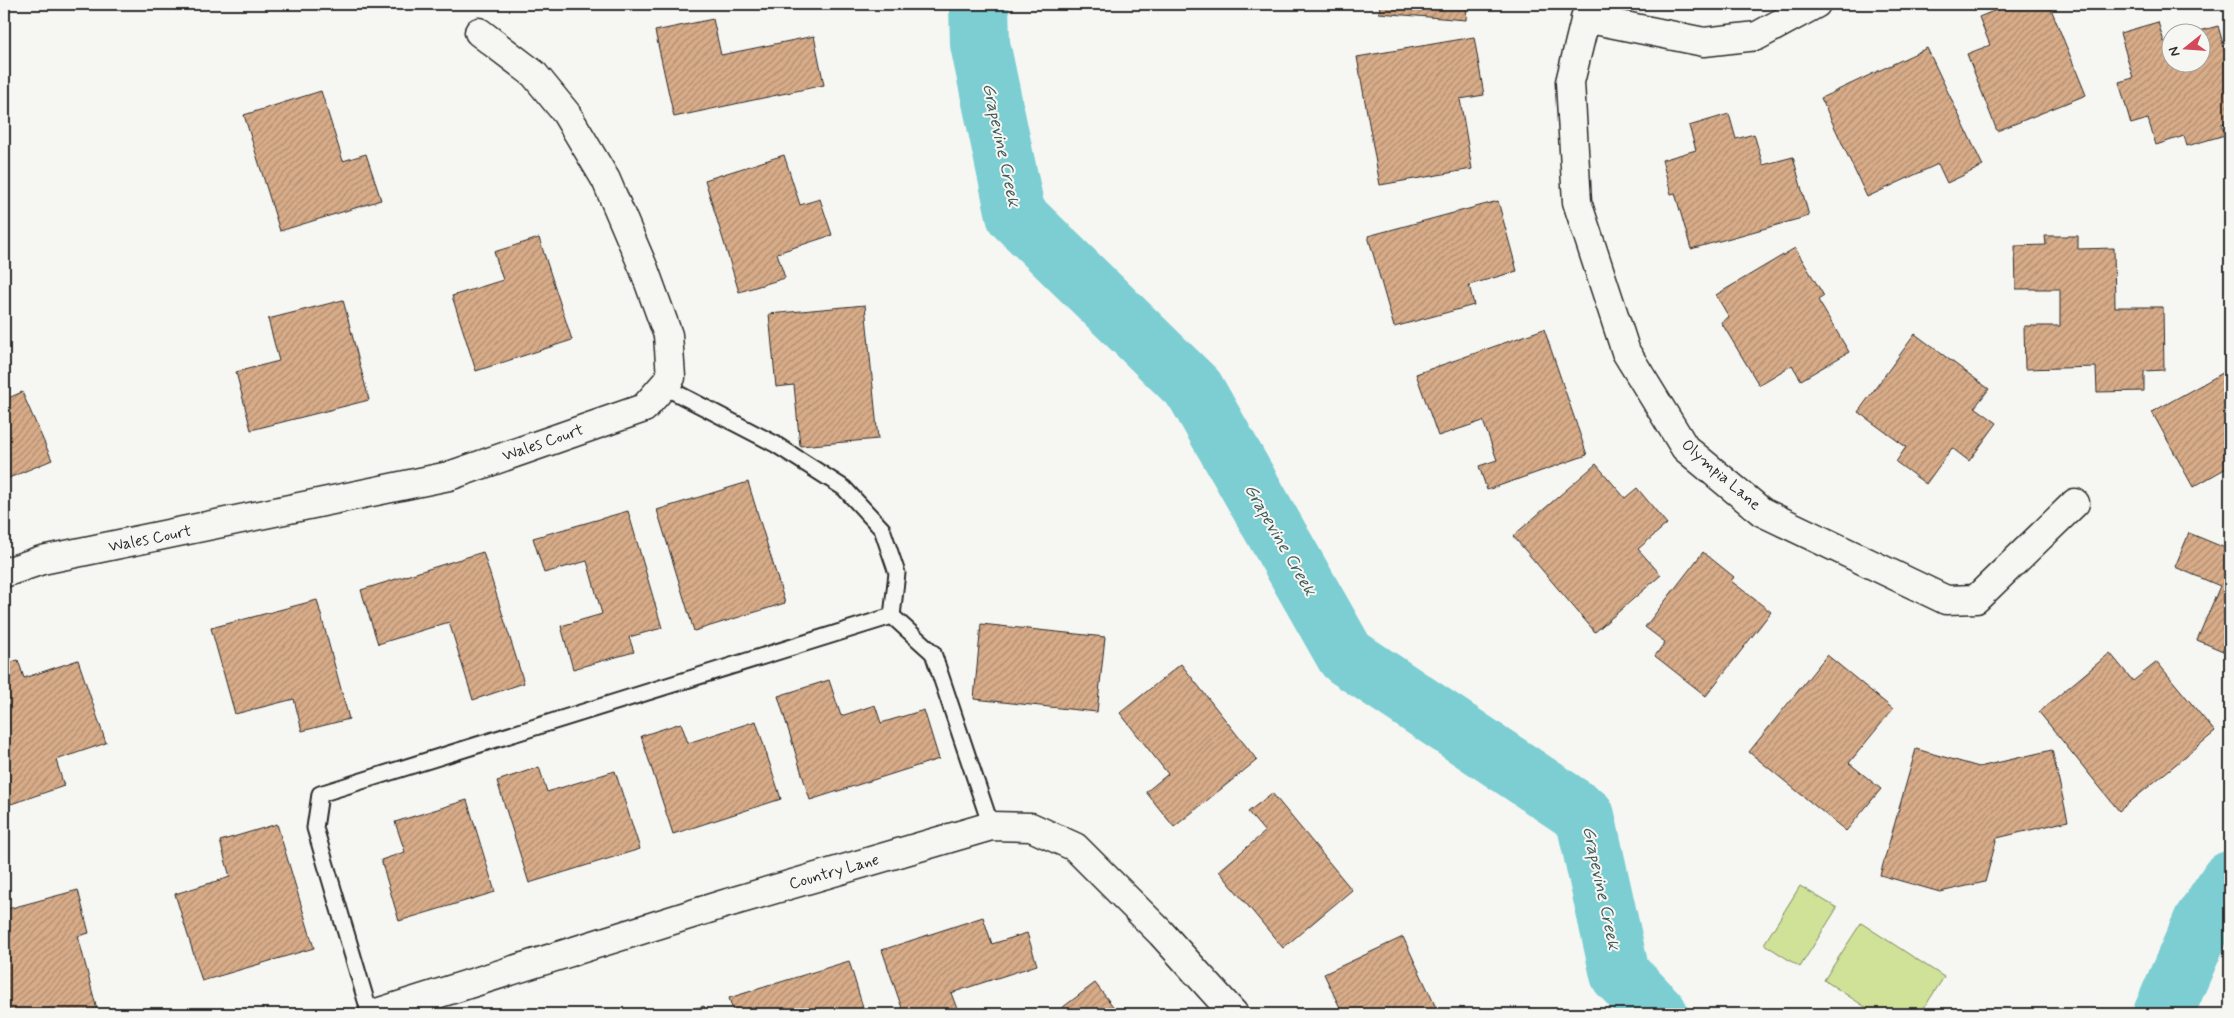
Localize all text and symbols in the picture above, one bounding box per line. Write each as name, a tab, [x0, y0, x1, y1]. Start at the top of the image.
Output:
north arrow	[2162, 22, 2212, 72]
text: N	[2165, 44, 2184, 59]
water label: Grapevine Creek	[976, 81, 1026, 210]
street label: Wales Court	[500, 419, 587, 467]
street label: Olympia Lane	[1677, 435, 1765, 515]
water label: Grapevine Creek	[1238, 479, 1322, 601]
street label: Wales Court	[107, 521, 194, 557]
water label: Grapevine Creek	[1576, 824, 1626, 953]
street label: Country Lane	[787, 849, 881, 895]

